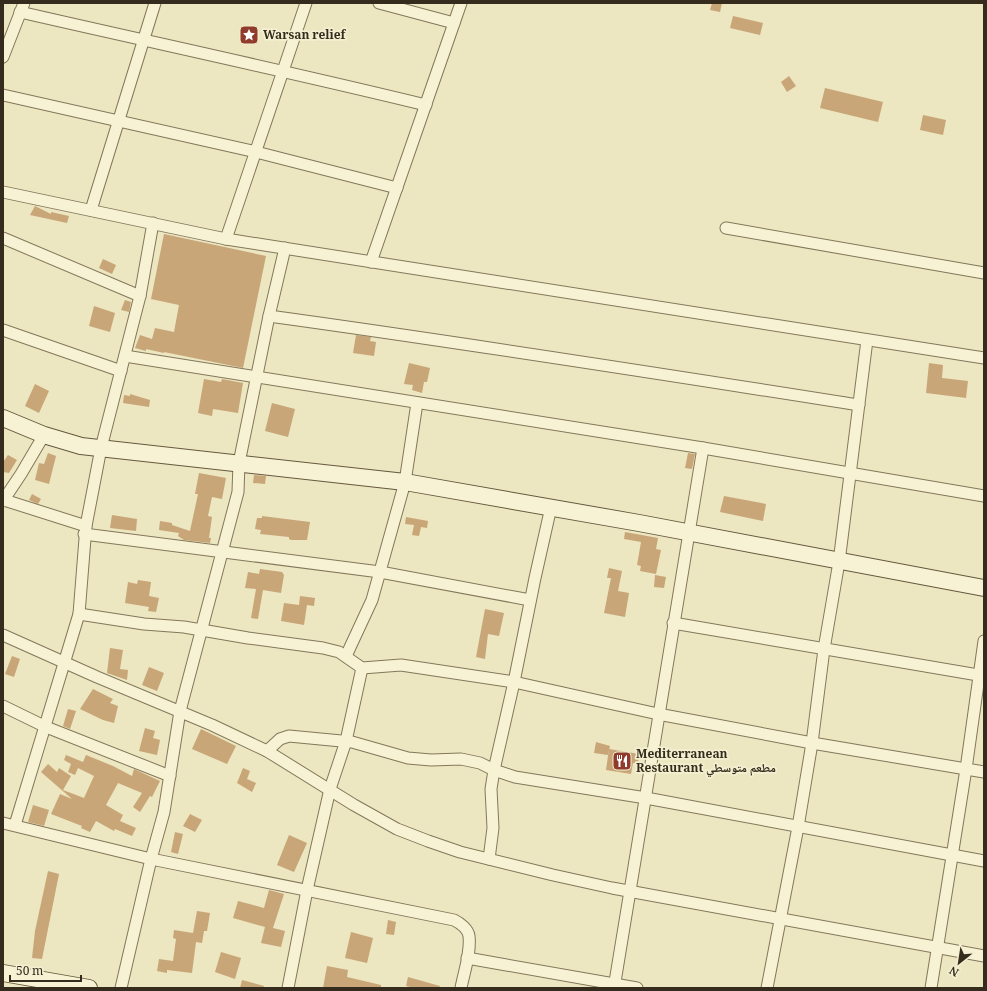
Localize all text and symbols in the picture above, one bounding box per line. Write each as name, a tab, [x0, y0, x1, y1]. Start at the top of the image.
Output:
place icon: Warsan relief	[238, 24, 260, 46]
place label: Warsan relief	[263, 26, 347, 47]
place label: Mediterranean Restaurant مطعم متوسطي	[636, 745, 776, 780]
restaurant icon: Mediterranean Restaurant مطعم متوسطي	[611, 750, 633, 772]
north arrow	[939, 943, 979, 983]
scale bar	[10, 957, 81, 983]
text: N	[946, 960, 963, 981]
text: 50 m	[16, 962, 43, 983]

